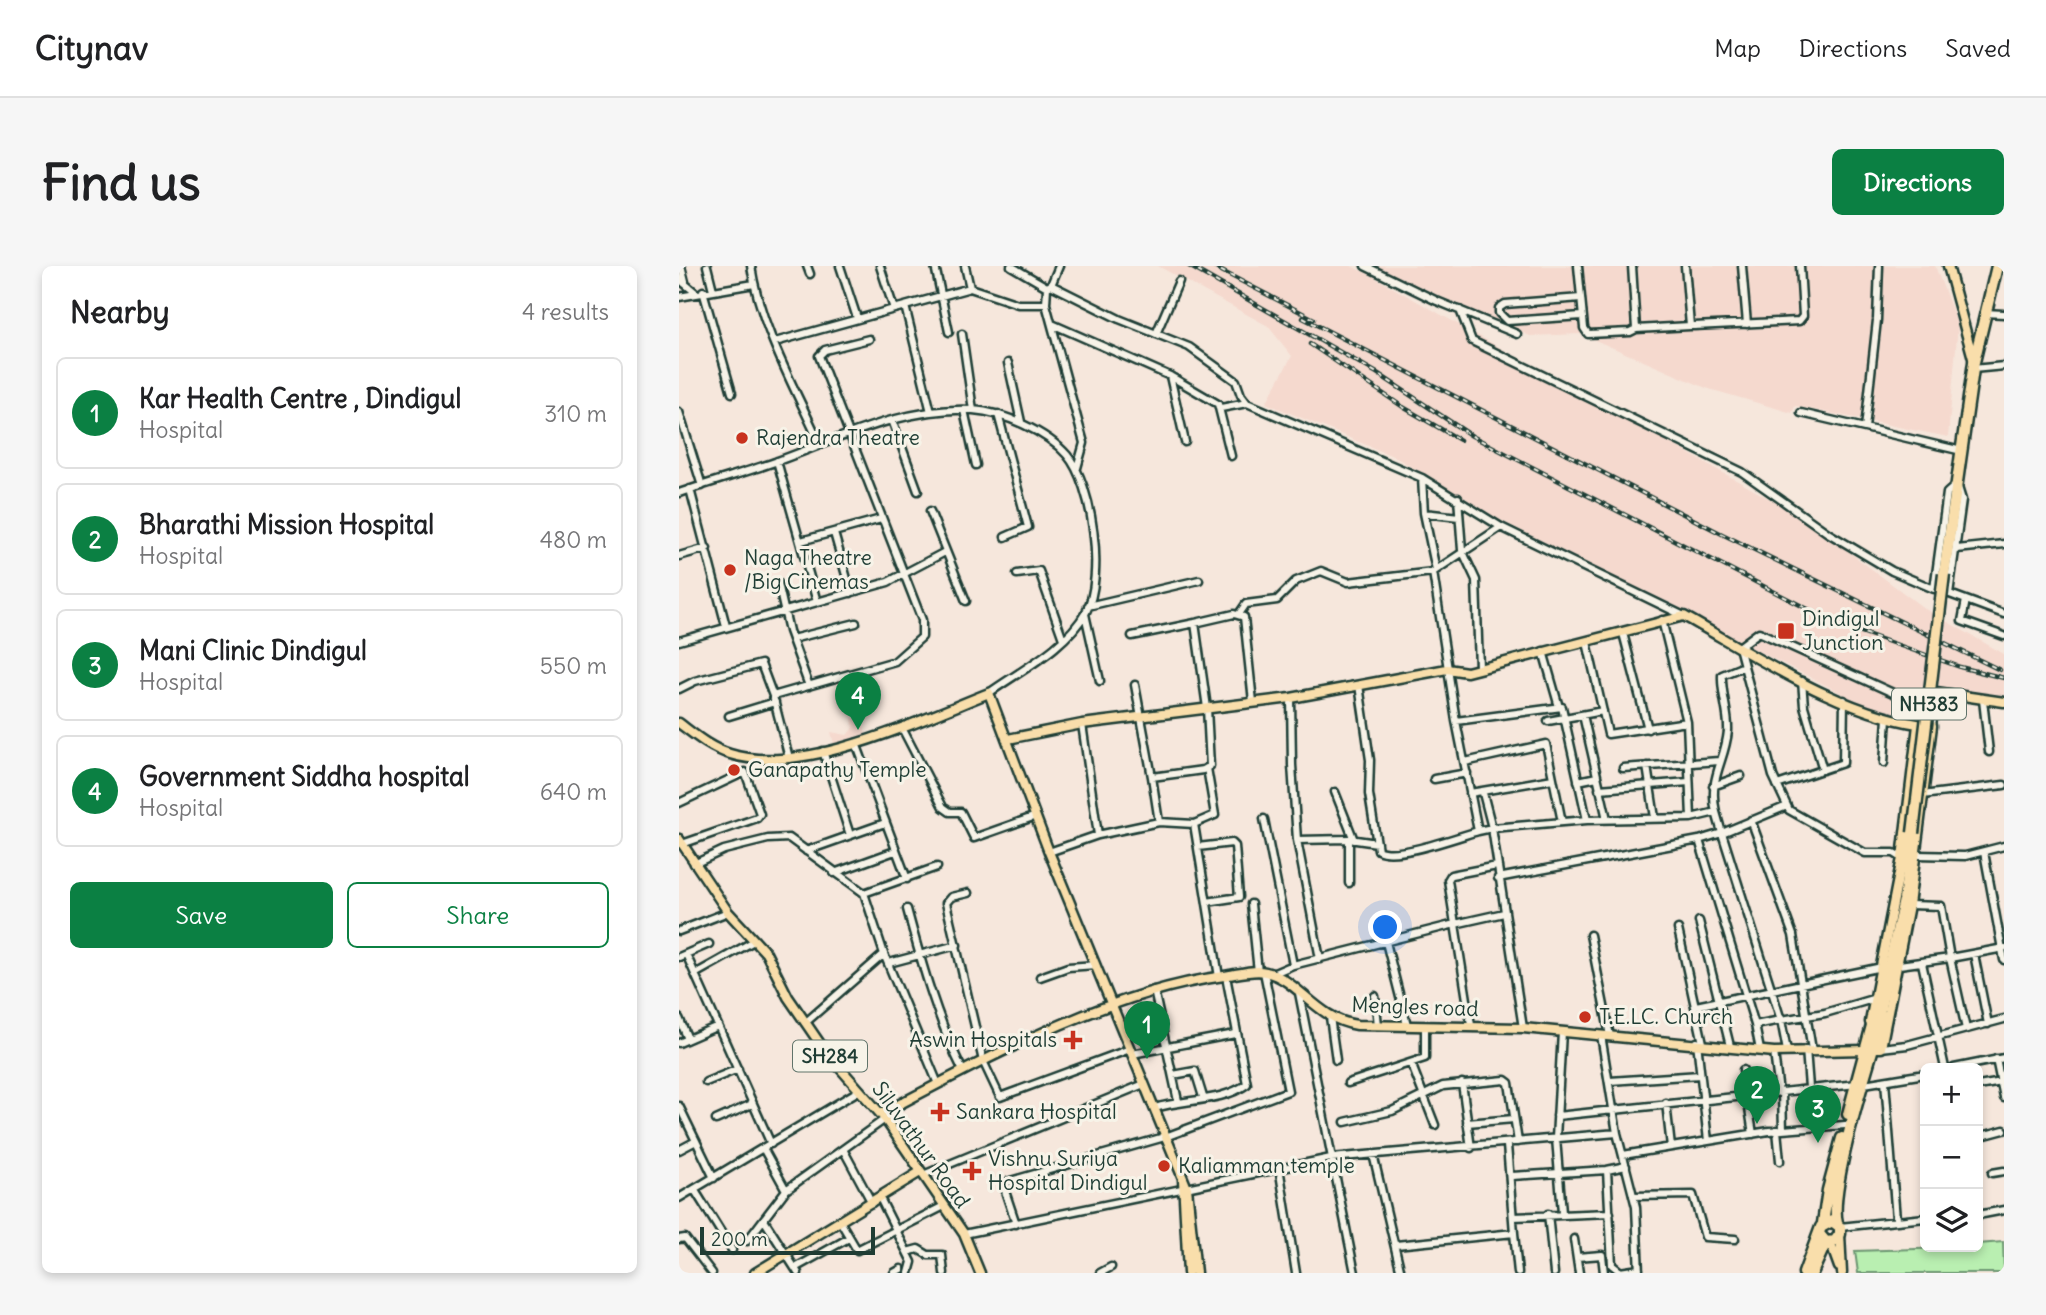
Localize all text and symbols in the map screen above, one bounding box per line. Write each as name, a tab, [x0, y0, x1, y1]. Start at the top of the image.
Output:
text: Citynav	[35, 27, 148, 69]
text: Map	[1714, 33, 1761, 63]
text: Directions	[1799, 33, 1907, 63]
text: Saved	[1945, 33, 2011, 63]
button: Directions	[1832, 149, 2004, 215]
text: Find us	[42, 152, 200, 213]
text: Nearby	[70, 293, 170, 331]
text: 4 results	[522, 297, 609, 326]
text: Kar Health Centre , Dindigul	[139, 382, 461, 415]
text: 1	[90, 399, 100, 428]
text: 310 m	[544, 399, 607, 428]
text: Hospital	[139, 415, 223, 444]
place label: Rajendra Theatre	[756, 424, 920, 451]
marker: Rajendra Theatre	[734, 430, 750, 446]
text: Bharathi Mission Hospital	[139, 508, 434, 541]
text: 2	[89, 525, 101, 554]
text: 480 m	[540, 525, 607, 554]
text: Hospital	[139, 541, 223, 570]
place label: Naga Theatre /Big Cinemas	[744, 544, 872, 595]
marker: Naga Theatre /Big Cinemas	[722, 562, 738, 578]
place label: Dindigul Junction	[1802, 605, 1884, 656]
marker: Dindigul Junction	[1776, 621, 1796, 641]
text: Mani Clinic Dindigul	[139, 634, 367, 667]
text: 3	[88, 651, 102, 680]
text: 550 m	[540, 651, 607, 680]
text: Hospital	[139, 667, 223, 696]
pin: 4	[835, 672, 881, 730]
road number: NH383	[1892, 688, 1966, 719]
place label: Ganapathy Temple	[748, 756, 927, 783]
text: Government Siddha hospital	[139, 760, 470, 793]
marker: Ganapathy Temple	[726, 762, 742, 778]
text: 4	[88, 777, 102, 806]
text: 640 m	[540, 777, 607, 806]
text: Hospital	[139, 793, 223, 822]
button: Save	[70, 882, 333, 948]
button: Share	[347, 882, 609, 948]
your location	[1368, 910, 1402, 944]
street label: Mengles road	[1351, 991, 1479, 1022]
pin: 1	[1124, 1001, 1170, 1059]
place label: T.E.LC. Church	[1599, 1003, 1733, 1030]
marker: T.E.LC. Church	[1577, 1009, 1593, 1025]
place label: Aswin Hospitals	[909, 1026, 1057, 1053]
marker: Aswin Hospitals	[1063, 1030, 1083, 1050]
road number: SH284	[793, 1041, 867, 1072]
map controls	[1920, 1063, 1983, 1252]
button: +	[1920, 1063, 1983, 1126]
pin: 2	[1734, 1066, 1780, 1124]
street label: Siluvathur Road	[867, 1076, 976, 1213]
pin: 3	[1795, 1085, 1841, 1143]
place label: Sankara Hospital	[956, 1098, 1117, 1125]
marker: Sankara Hospital	[930, 1102, 950, 1122]
button: −	[1920, 1126, 1983, 1189]
place label: Vishnu Suriya Hospital Dindigul	[988, 1145, 1147, 1196]
place label: Kaliamman temple	[1178, 1152, 1355, 1179]
marker: Kaliamman temple	[1156, 1158, 1172, 1174]
marker: Vishnu Suriya Hospital Dindigul	[962, 1161, 982, 1181]
button: layers	[1920, 1189, 1983, 1252]
scale bar	[700, 1224, 875, 1256]
text: 200 m	[711, 1227, 768, 1251]

